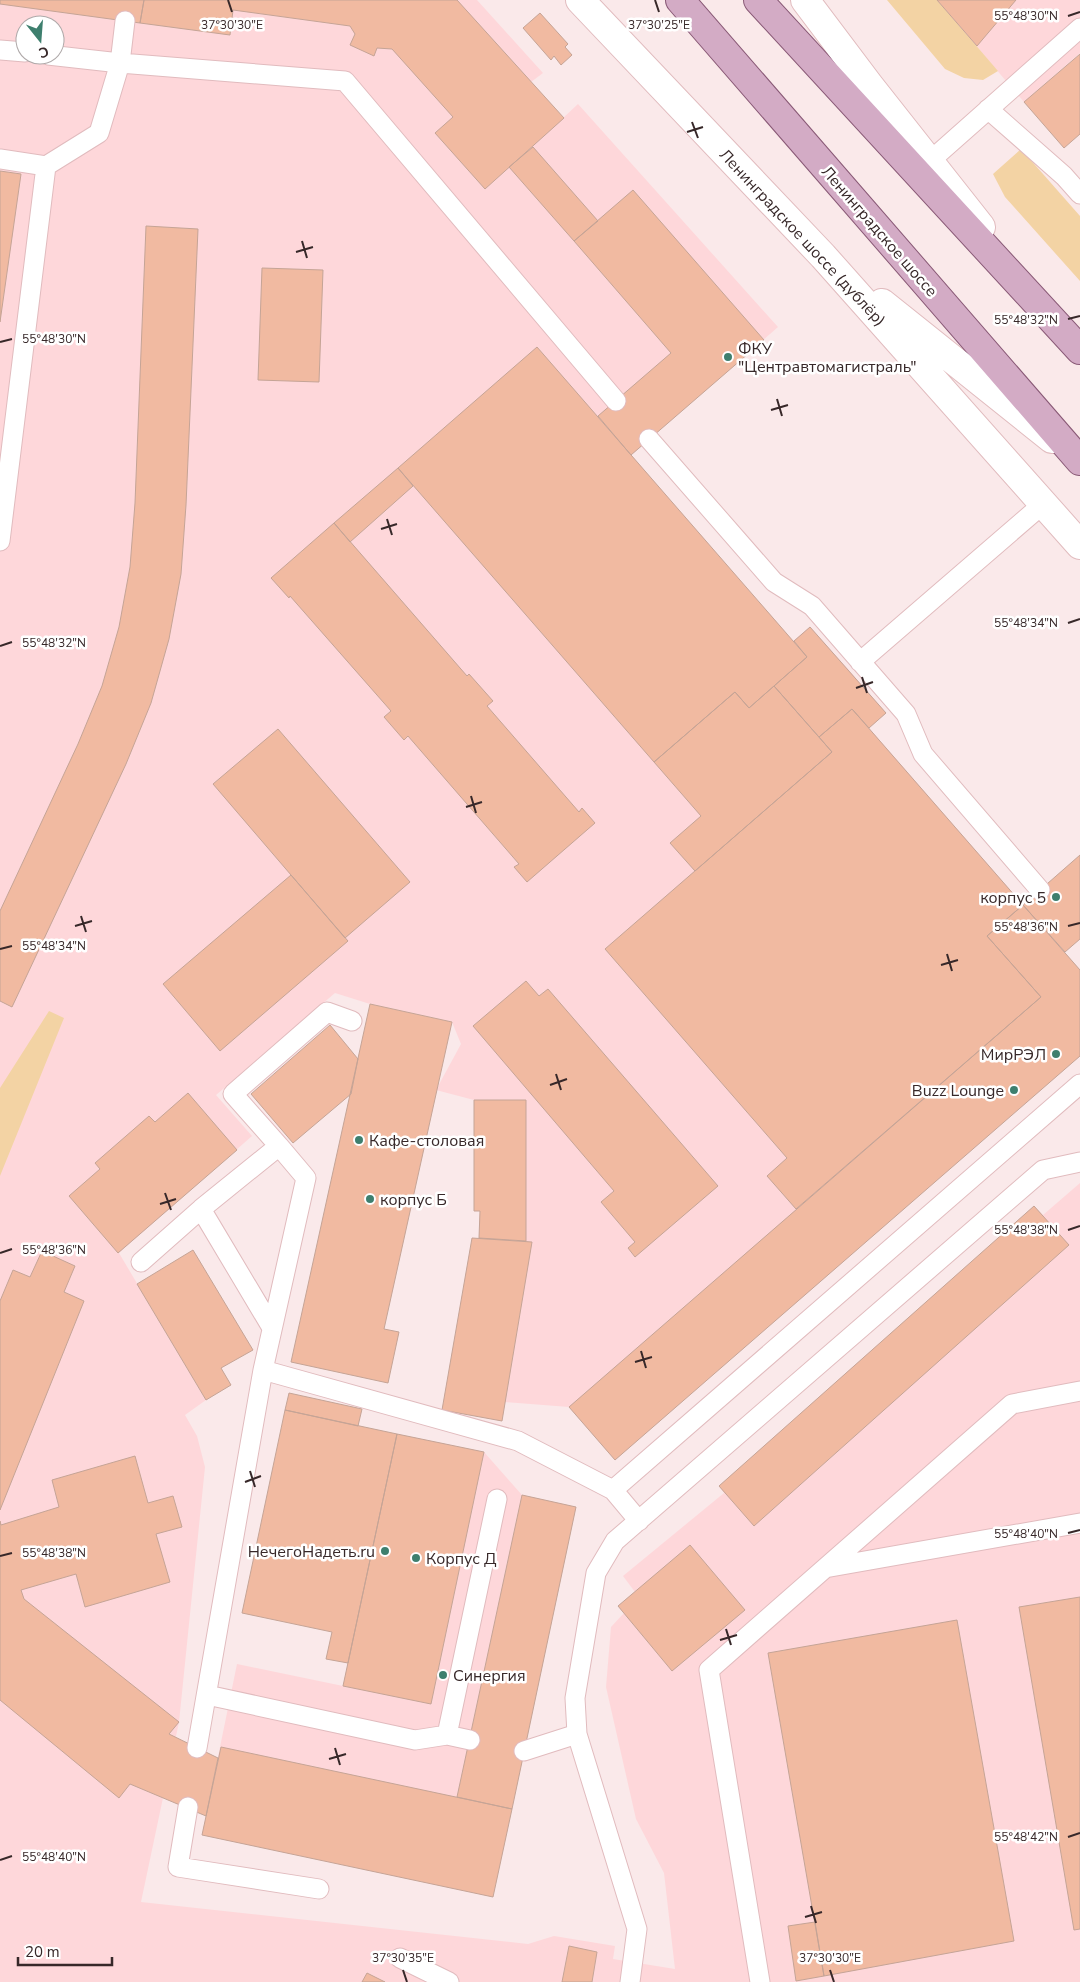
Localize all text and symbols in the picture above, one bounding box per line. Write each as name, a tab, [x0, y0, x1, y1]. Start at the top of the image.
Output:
text: 55°48'30"N	[994, 8, 1058, 24]
north arrow	[15, 15, 65, 65]
text: 37°30'30"E	[201, 17, 263, 33]
text: 37°30'25"E	[628, 17, 690, 33]
text: С	[36, 41, 51, 63]
street label: Ленинградское шоссе (дублёр)	[714, 144, 890, 331]
street label: Ленинградское шоссе	[816, 162, 942, 302]
text: 55°48'32"N	[994, 312, 1058, 328]
text: 55°48'30"N	[22, 331, 86, 347]
place label: ФКУ "Центравтомагистраль"	[738, 338, 917, 378]
marker: ФКУ "Центравтомагистраль"	[722, 351, 734, 363]
text: 55°48'34"N	[994, 615, 1058, 631]
text: 55°48'32"N	[22, 635, 86, 651]
place label: корпус 5	[980, 887, 1046, 909]
marker: корпус 5	[1050, 891, 1062, 903]
text: 55°48'36"N	[994, 919, 1058, 935]
text: 55°48'34"N	[22, 938, 86, 954]
place label: МирРЭЛ	[981, 1044, 1046, 1066]
marker: МирРЭЛ	[1050, 1048, 1062, 1060]
place label: Buzz Lounge	[912, 1080, 1004, 1102]
marker: Buzz Lounge	[1008, 1084, 1020, 1096]
place label: Кафе-столовая	[369, 1130, 484, 1152]
marker: Кафе-столовая	[353, 1134, 365, 1146]
place label: корпус Б	[380, 1189, 447, 1211]
marker: корпус Б	[364, 1193, 376, 1205]
text: 55°48'38"N	[994, 1222, 1058, 1238]
text: 55°48'36"N	[22, 1242, 86, 1258]
text: 55°48'40"N	[994, 1526, 1058, 1542]
place label: НечегоНадеть.ru	[248, 1541, 375, 1563]
text: 55°48'38"N	[22, 1545, 86, 1561]
marker: НечегоНадеть.ru	[379, 1545, 391, 1557]
place label: Корпус Д	[426, 1548, 497, 1570]
marker: Корпус Д	[410, 1552, 422, 1564]
place label: Синергия	[453, 1665, 526, 1687]
marker: Синергия	[437, 1669, 449, 1681]
text: 55°48'42"N	[994, 1829, 1058, 1845]
text: 55°48'40"N	[22, 1849, 86, 1865]
scale bar	[18, 1934, 111, 1966]
text: 20 m	[25, 1942, 60, 1962]
text: 37°30'35"E	[372, 1950, 434, 1966]
text: 37°30'30"E	[799, 1950, 861, 1966]

